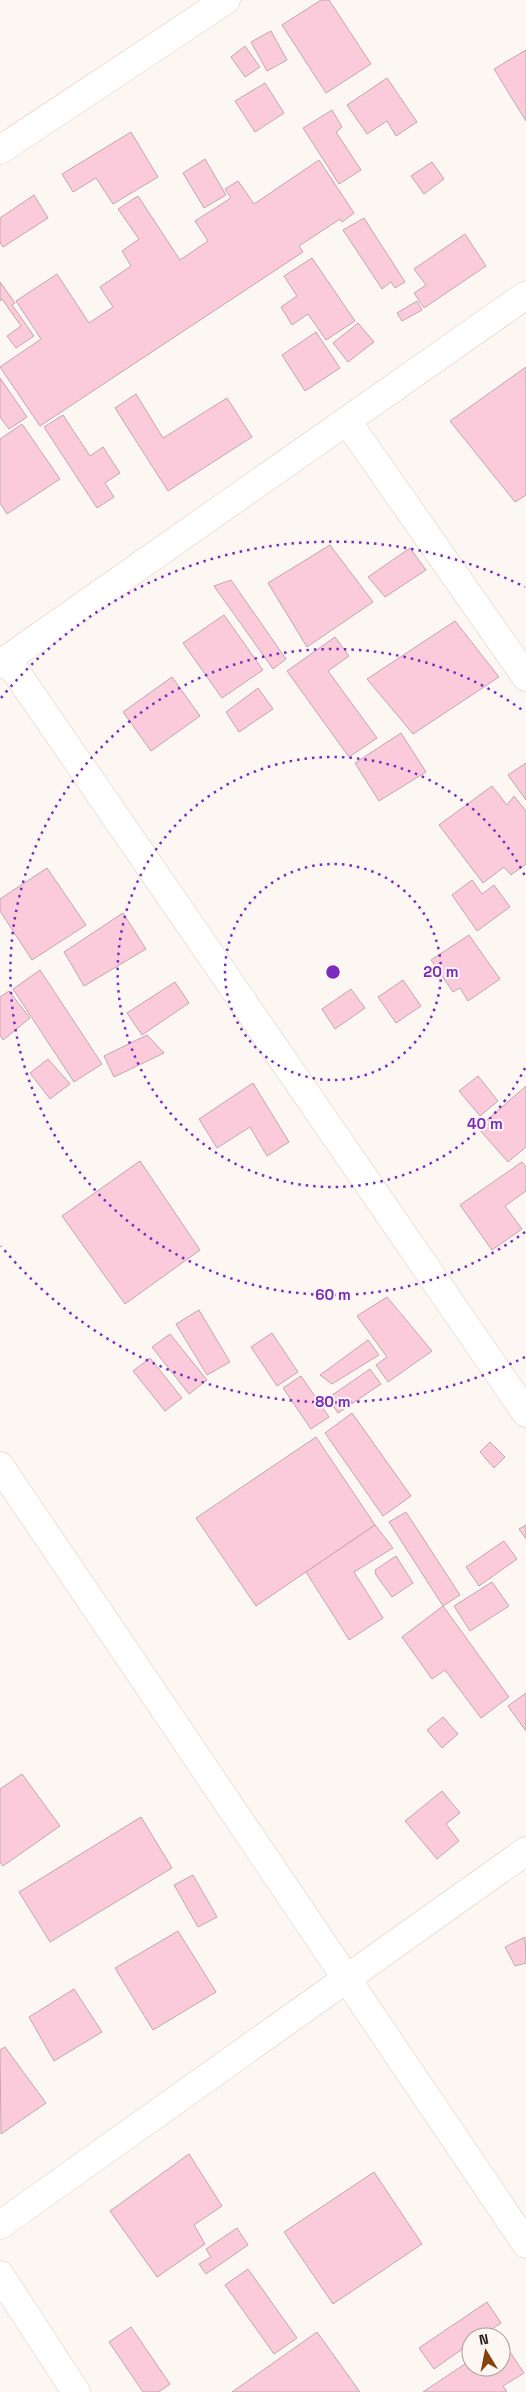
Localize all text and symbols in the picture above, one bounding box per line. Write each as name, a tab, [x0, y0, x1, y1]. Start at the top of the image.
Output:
text: 20 m	[423, 962, 459, 981]
centre of rings	[324, 963, 342, 981]
text: 40 m	[467, 1114, 503, 1133]
text: 60 m	[315, 1285, 351, 1304]
text: 80 m	[315, 1392, 351, 1411]
north arrow	[461, 2327, 511, 2377]
text: N	[478, 2330, 490, 2349]

